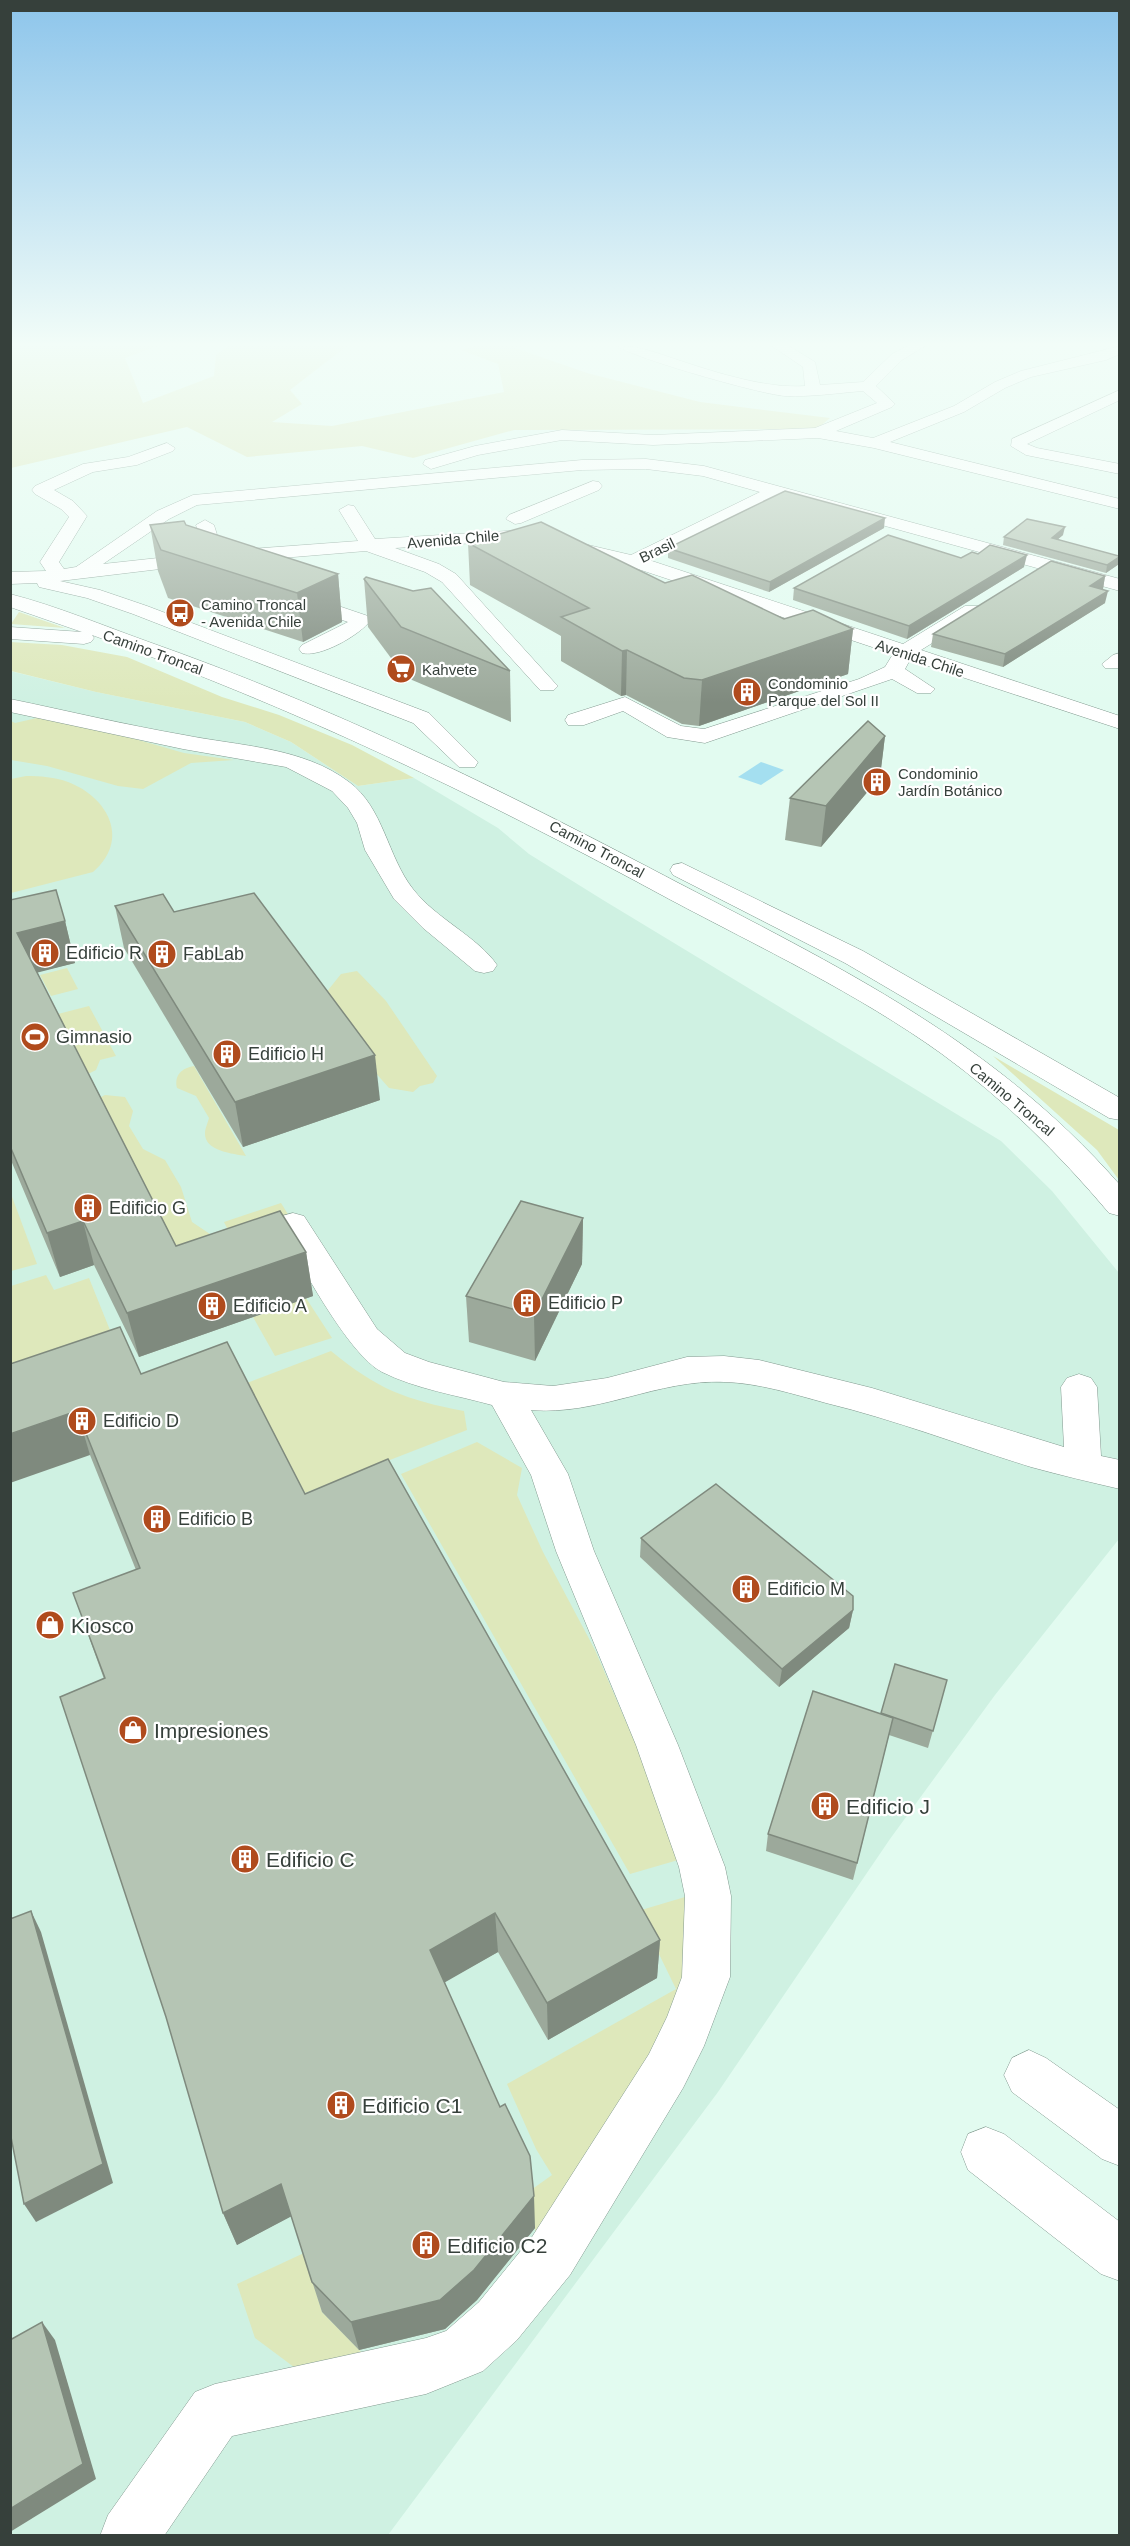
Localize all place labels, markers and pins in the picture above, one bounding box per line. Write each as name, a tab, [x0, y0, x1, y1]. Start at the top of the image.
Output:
place label: Camino Troncal - Avenida Chile	[201, 596, 306, 630]
bus stop icon: Camino Troncal - Avenida Chile	[164, 597, 196, 629]
supermarket icon: Kahvete	[385, 653, 417, 685]
place label: Kahvete	[422, 661, 477, 678]
place label: Condominio Parque del Sol II	[768, 675, 879, 709]
building icon: Condominio Parque del Sol II	[731, 676, 763, 708]
place label: Condominio Jardín Botánico	[898, 765, 1002, 799]
building icon: Condominio Jardín Botánico	[861, 766, 893, 798]
building icon: Edificio R	[29, 937, 61, 969]
building icon: FabLab	[146, 938, 178, 970]
place label: Edificio R	[66, 943, 142, 963]
place label: FabLab	[183, 944, 244, 964]
sports icon: Gimnasio	[19, 1021, 51, 1053]
place label: Gimnasio	[56, 1027, 132, 1047]
building icon: Edificio H	[211, 1038, 243, 1070]
place label: Edificio H	[248, 1044, 324, 1064]
building icon: Edificio G	[72, 1192, 104, 1224]
place label: Edificio G	[109, 1198, 186, 1218]
building icon: Edificio P	[511, 1287, 543, 1319]
building icon: Edificio A	[196, 1290, 228, 1322]
place label: Edificio P	[548, 1293, 623, 1313]
place label: Edificio A	[233, 1296, 307, 1316]
building icon: Edificio D	[66, 1405, 98, 1437]
place label: Edificio D	[103, 1411, 179, 1431]
building icon: Edificio B	[141, 1503, 173, 1535]
place label: Edificio B	[178, 1509, 253, 1529]
building icon: Edificio M	[730, 1573, 762, 1605]
place label: Edificio M	[767, 1579, 845, 1599]
shop icon: Kiosco	[34, 1609, 66, 1641]
place label: Kiosco	[71, 1614, 134, 1637]
shop icon: Impresiones	[117, 1714, 149, 1746]
place label: Impresiones	[154, 1719, 268, 1742]
building icon: Edificio J	[809, 1790, 841, 1822]
place label: Edificio J	[846, 1795, 930, 1818]
building icon: Edificio C	[229, 1843, 261, 1875]
place label: Edificio C	[266, 1848, 355, 1871]
building icon: Edificio C1	[325, 2089, 357, 2121]
place label: Edificio C1	[362, 2094, 462, 2117]
building icon: Edificio C2	[410, 2229, 442, 2261]
place label: Edificio C2	[447, 2234, 547, 2257]

